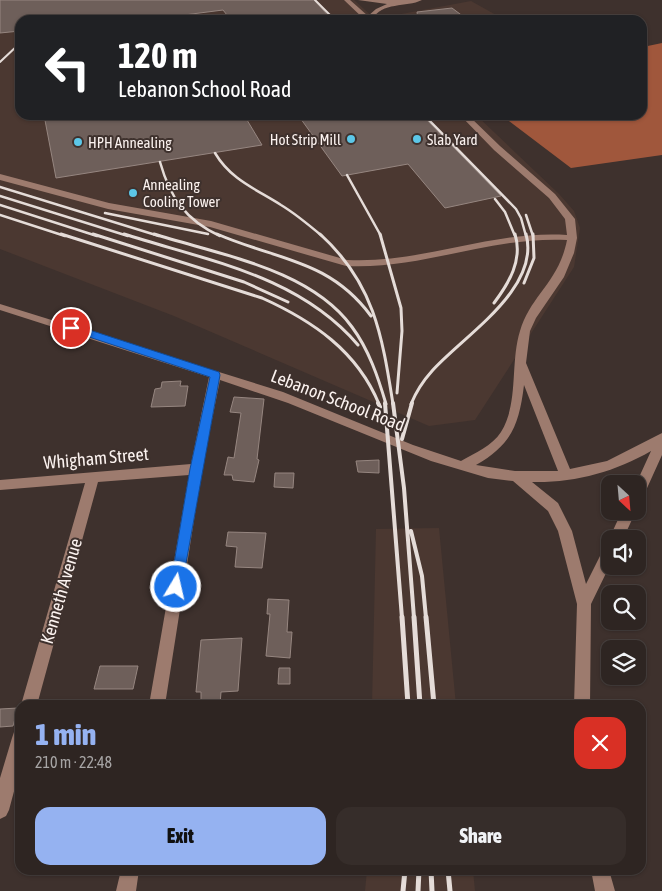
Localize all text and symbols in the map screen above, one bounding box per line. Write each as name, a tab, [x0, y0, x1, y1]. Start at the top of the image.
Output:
icon: left	[35, 35, 100, 100]
text: 120 m	[118, 35, 197, 75]
text: Lebanon School Road	[118, 76, 291, 102]
place label: Hot Strip Mill	[270, 131, 341, 148]
place label: Slab Yard	[427, 131, 478, 148]
marker: Hot Strip Mill	[345, 133, 357, 145]
marker: Slab Yard	[411, 133, 423, 145]
place label: HPH Annealing	[88, 134, 172, 151]
marker: HPH Annealing	[72, 136, 84, 148]
place label: Annealing Cooling Tower	[143, 176, 220, 210]
marker: Annealing Cooling Tower	[127, 187, 139, 199]
pin	[50, 307, 92, 349]
icon: arrive	[57, 314, 85, 342]
street label: Lebanon School Road	[268, 365, 408, 435]
street label: Whigham Street	[42, 443, 150, 473]
north arrow	[601, 475, 646, 520]
map controls	[601, 475, 646, 685]
button: sound	[601, 530, 646, 575]
street label: Kenneth Avenue	[36, 536, 86, 646]
position arrow	[149, 560, 201, 612]
button: search	[601, 585, 646, 630]
button: layers	[601, 640, 646, 685]
text: 1 min	[35, 717, 96, 751]
button: close	[574, 717, 626, 769]
text: 210 m · 22:48	[35, 753, 112, 771]
button: Exit	[35, 807, 326, 865]
button: Share	[336, 807, 626, 865]

